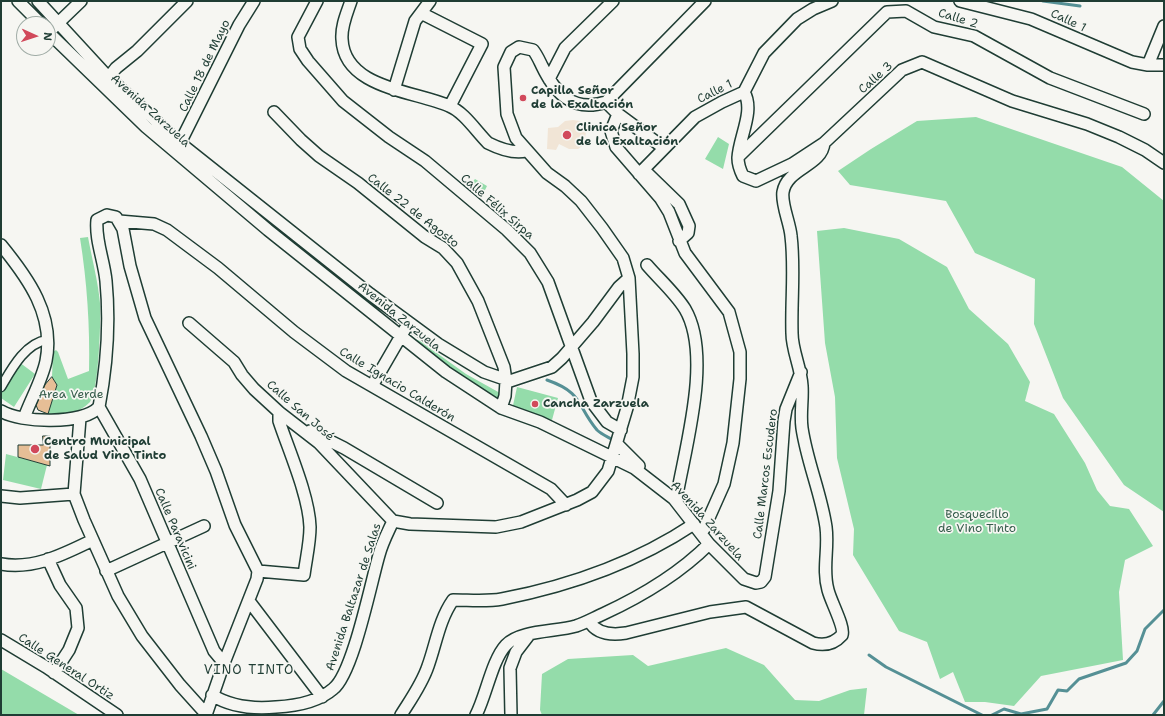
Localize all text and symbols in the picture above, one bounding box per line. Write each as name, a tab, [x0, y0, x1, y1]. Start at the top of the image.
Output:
street label: Calle 2	[936, 6, 980, 32]
street label: Calle 1	[1048, 7, 1088, 35]
north arrow	[16, 16, 56, 56]
street label: Calle 18 de Mayo	[176, 17, 234, 115]
text: N	[40, 32, 55, 41]
street label: Calle 3	[856, 59, 896, 97]
street label: Avenida Zarzuela	[107, 72, 193, 150]
street label: Calle 1	[695, 77, 735, 107]
place label: Capilla Señor de la Exaltación	[531, 84, 633, 112]
marker: Capilla Señor de la Exaltación	[518, 93, 528, 103]
place label: Clinica Señor de la Exaltación	[576, 121, 678, 149]
marker: Clinica Señor de la Exaltación	[561, 129, 573, 141]
street label: Calle 22 de Agosto	[364, 171, 462, 251]
street label: Calle Félix Sirpa	[457, 171, 537, 243]
street label: Avenida Zarzuela	[355, 279, 443, 355]
street label: Calle Ignacio Calderón	[336, 345, 458, 425]
street label: Calle San José	[263, 378, 337, 444]
park label: Area Verde	[39, 388, 103, 402]
place label: Cancha Zarzuela	[543, 397, 649, 411]
marker: Cancha Zarzuela	[530, 399, 540, 409]
street label: Calle Marcos Escudero	[751, 408, 781, 540]
place label: Centro Municipal de Salud Vino Tinto	[44, 435, 166, 463]
marker: Centro Municipal de Salud Vino Tinto	[29, 443, 41, 455]
street label: Avenida Zarzuela	[668, 478, 746, 564]
street label: Calle Paravicini	[151, 486, 199, 572]
park label: Bosquecillo de Vino Tinto	[938, 508, 1016, 536]
street label: Avenida Baltazar de Salas	[323, 521, 385, 673]
street label: Calle General Ortiz	[15, 631, 117, 703]
district label: VINO TINTO	[204, 663, 294, 679]

